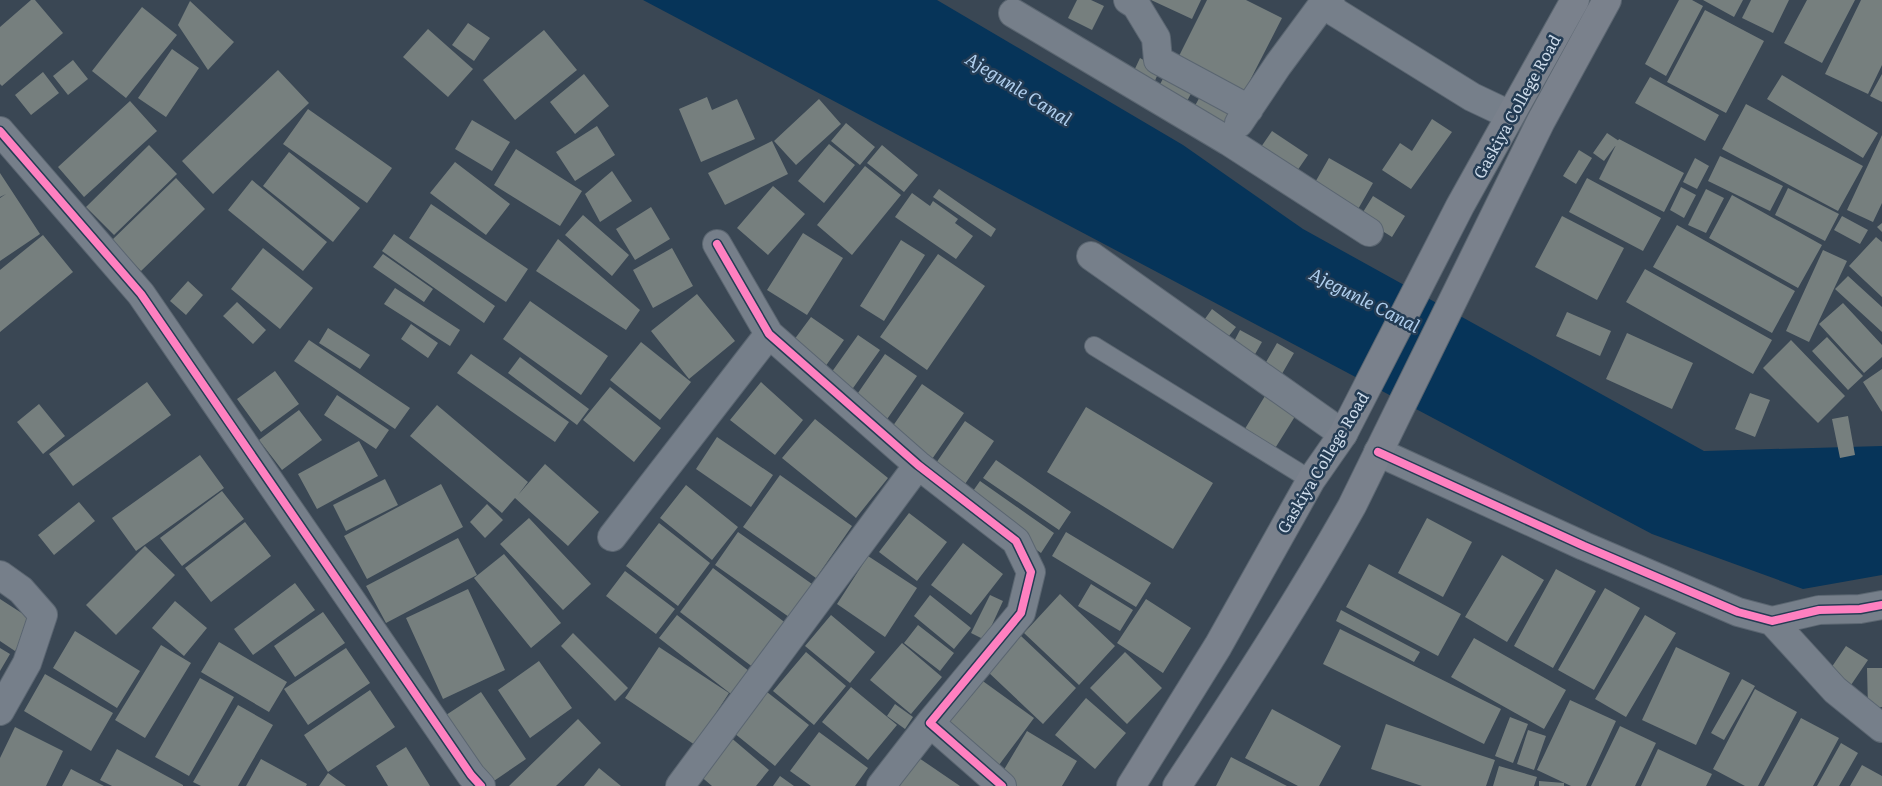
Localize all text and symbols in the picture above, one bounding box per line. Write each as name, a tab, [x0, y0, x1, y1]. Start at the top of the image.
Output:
street label: Gaskiya College Road	[1466, 29, 1566, 182]
water label: Ajegunle Canal	[960, 44, 1078, 132]
water label: Ajegunle Canal	[1305, 259, 1426, 339]
street label: Gaskiya College Road	[1270, 387, 1374, 537]

